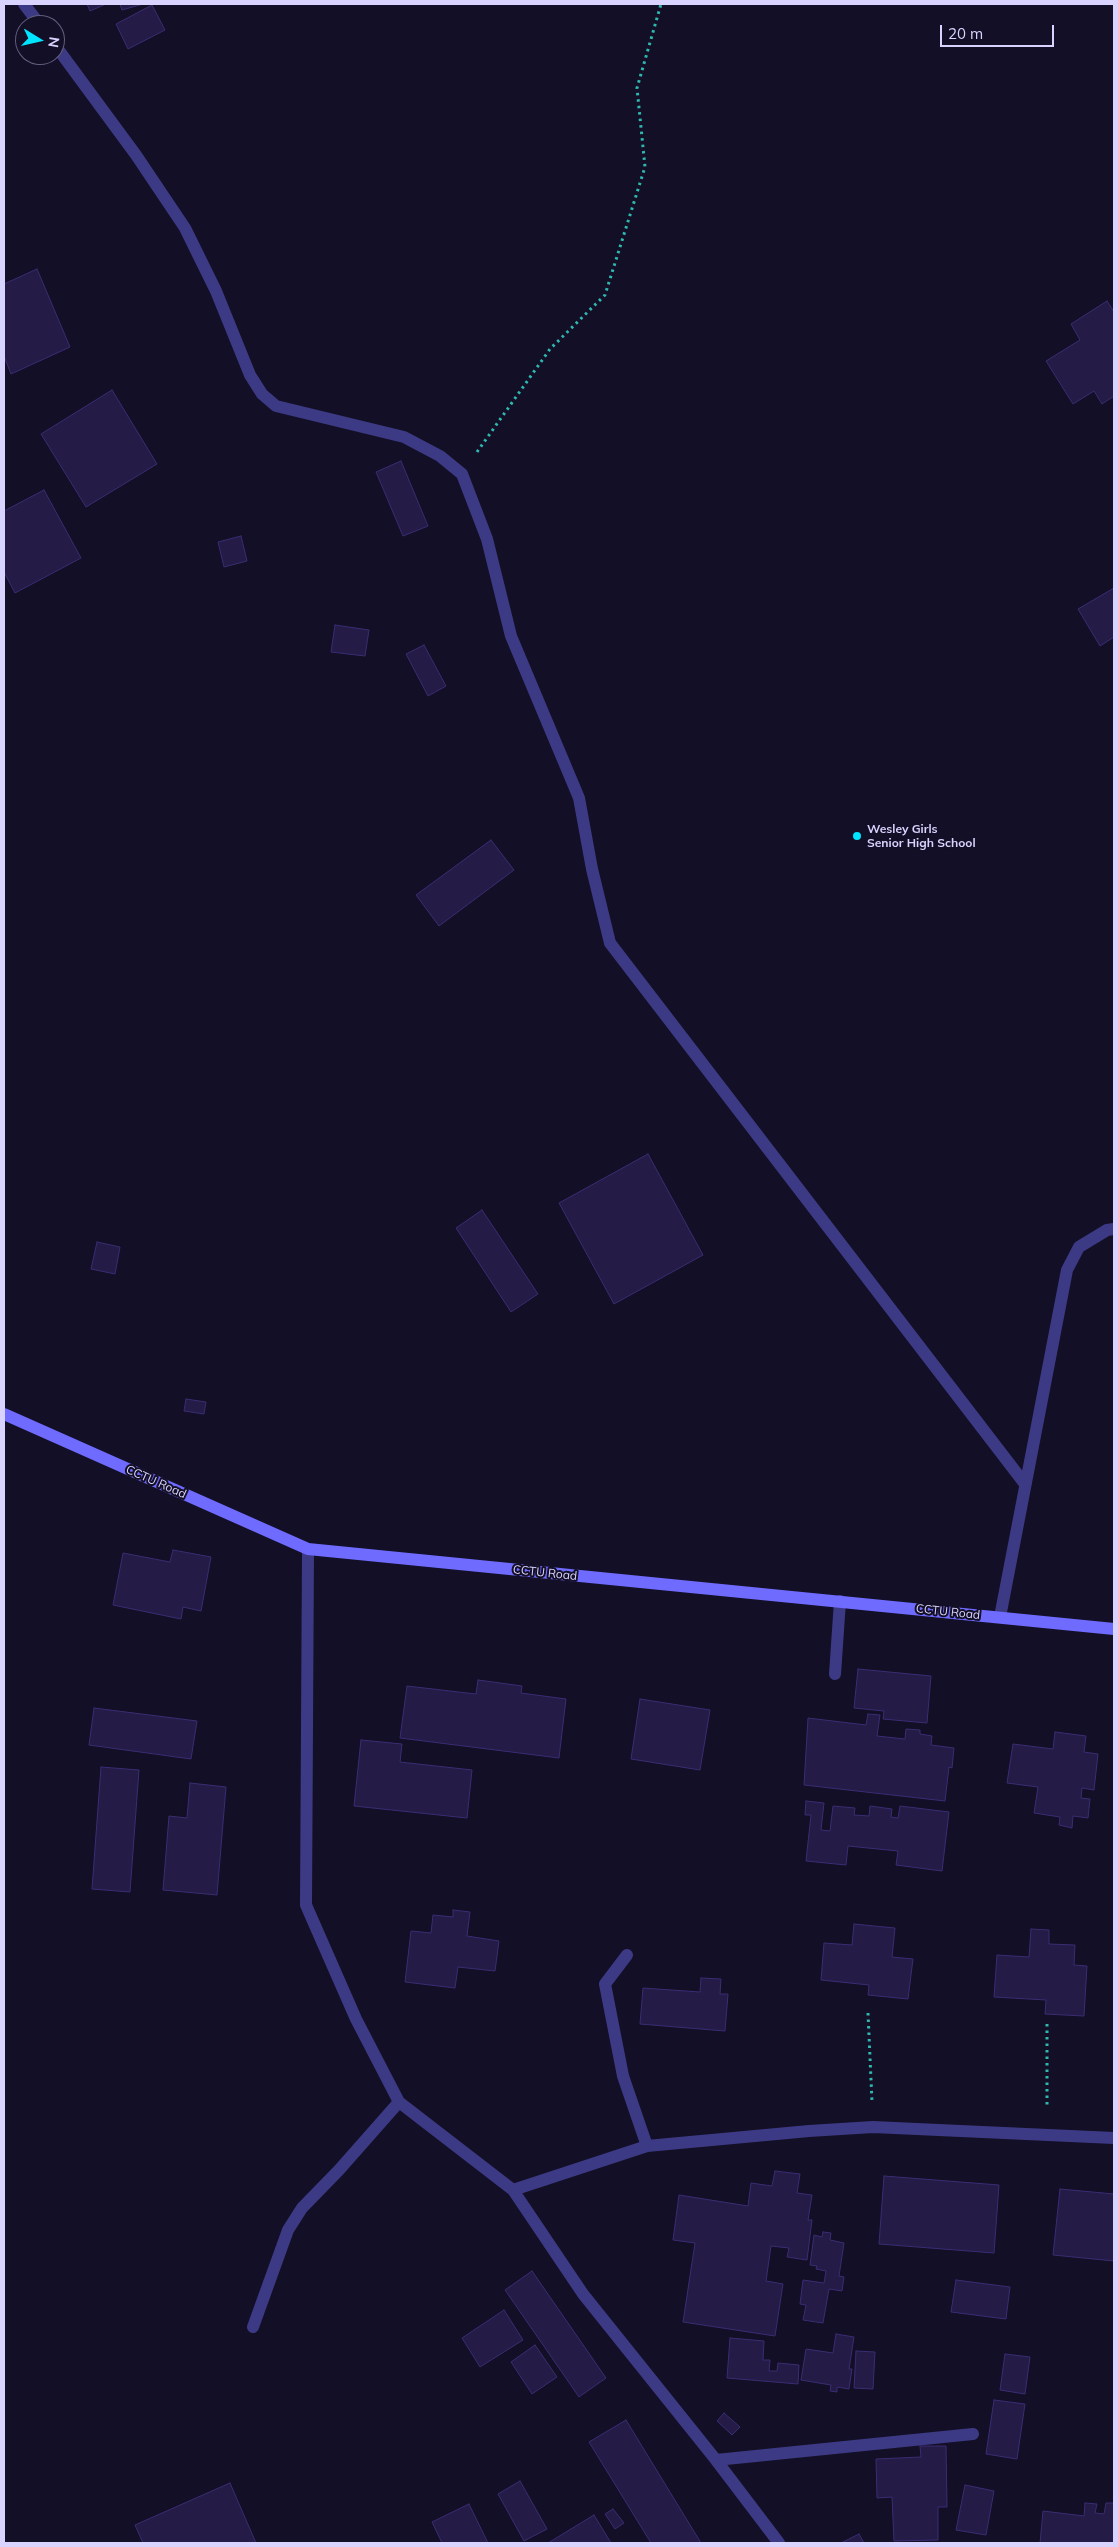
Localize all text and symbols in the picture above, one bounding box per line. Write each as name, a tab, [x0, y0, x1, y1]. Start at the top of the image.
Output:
north arrow	[15, 15, 65, 65]
scale bar	[943, 15, 1057, 47]
text: 20 m	[948, 24, 983, 43]
text: N	[44, 36, 64, 49]
place label: Wesley Girls Senior High School	[867, 822, 976, 850]
marker: Wesley Girls Senior High School	[851, 830, 863, 842]
street label: CCTU Road	[124, 1462, 188, 1502]
street label: CCTU Road	[512, 1562, 578, 1584]
street label: CCTU Road	[915, 1601, 981, 1623]

